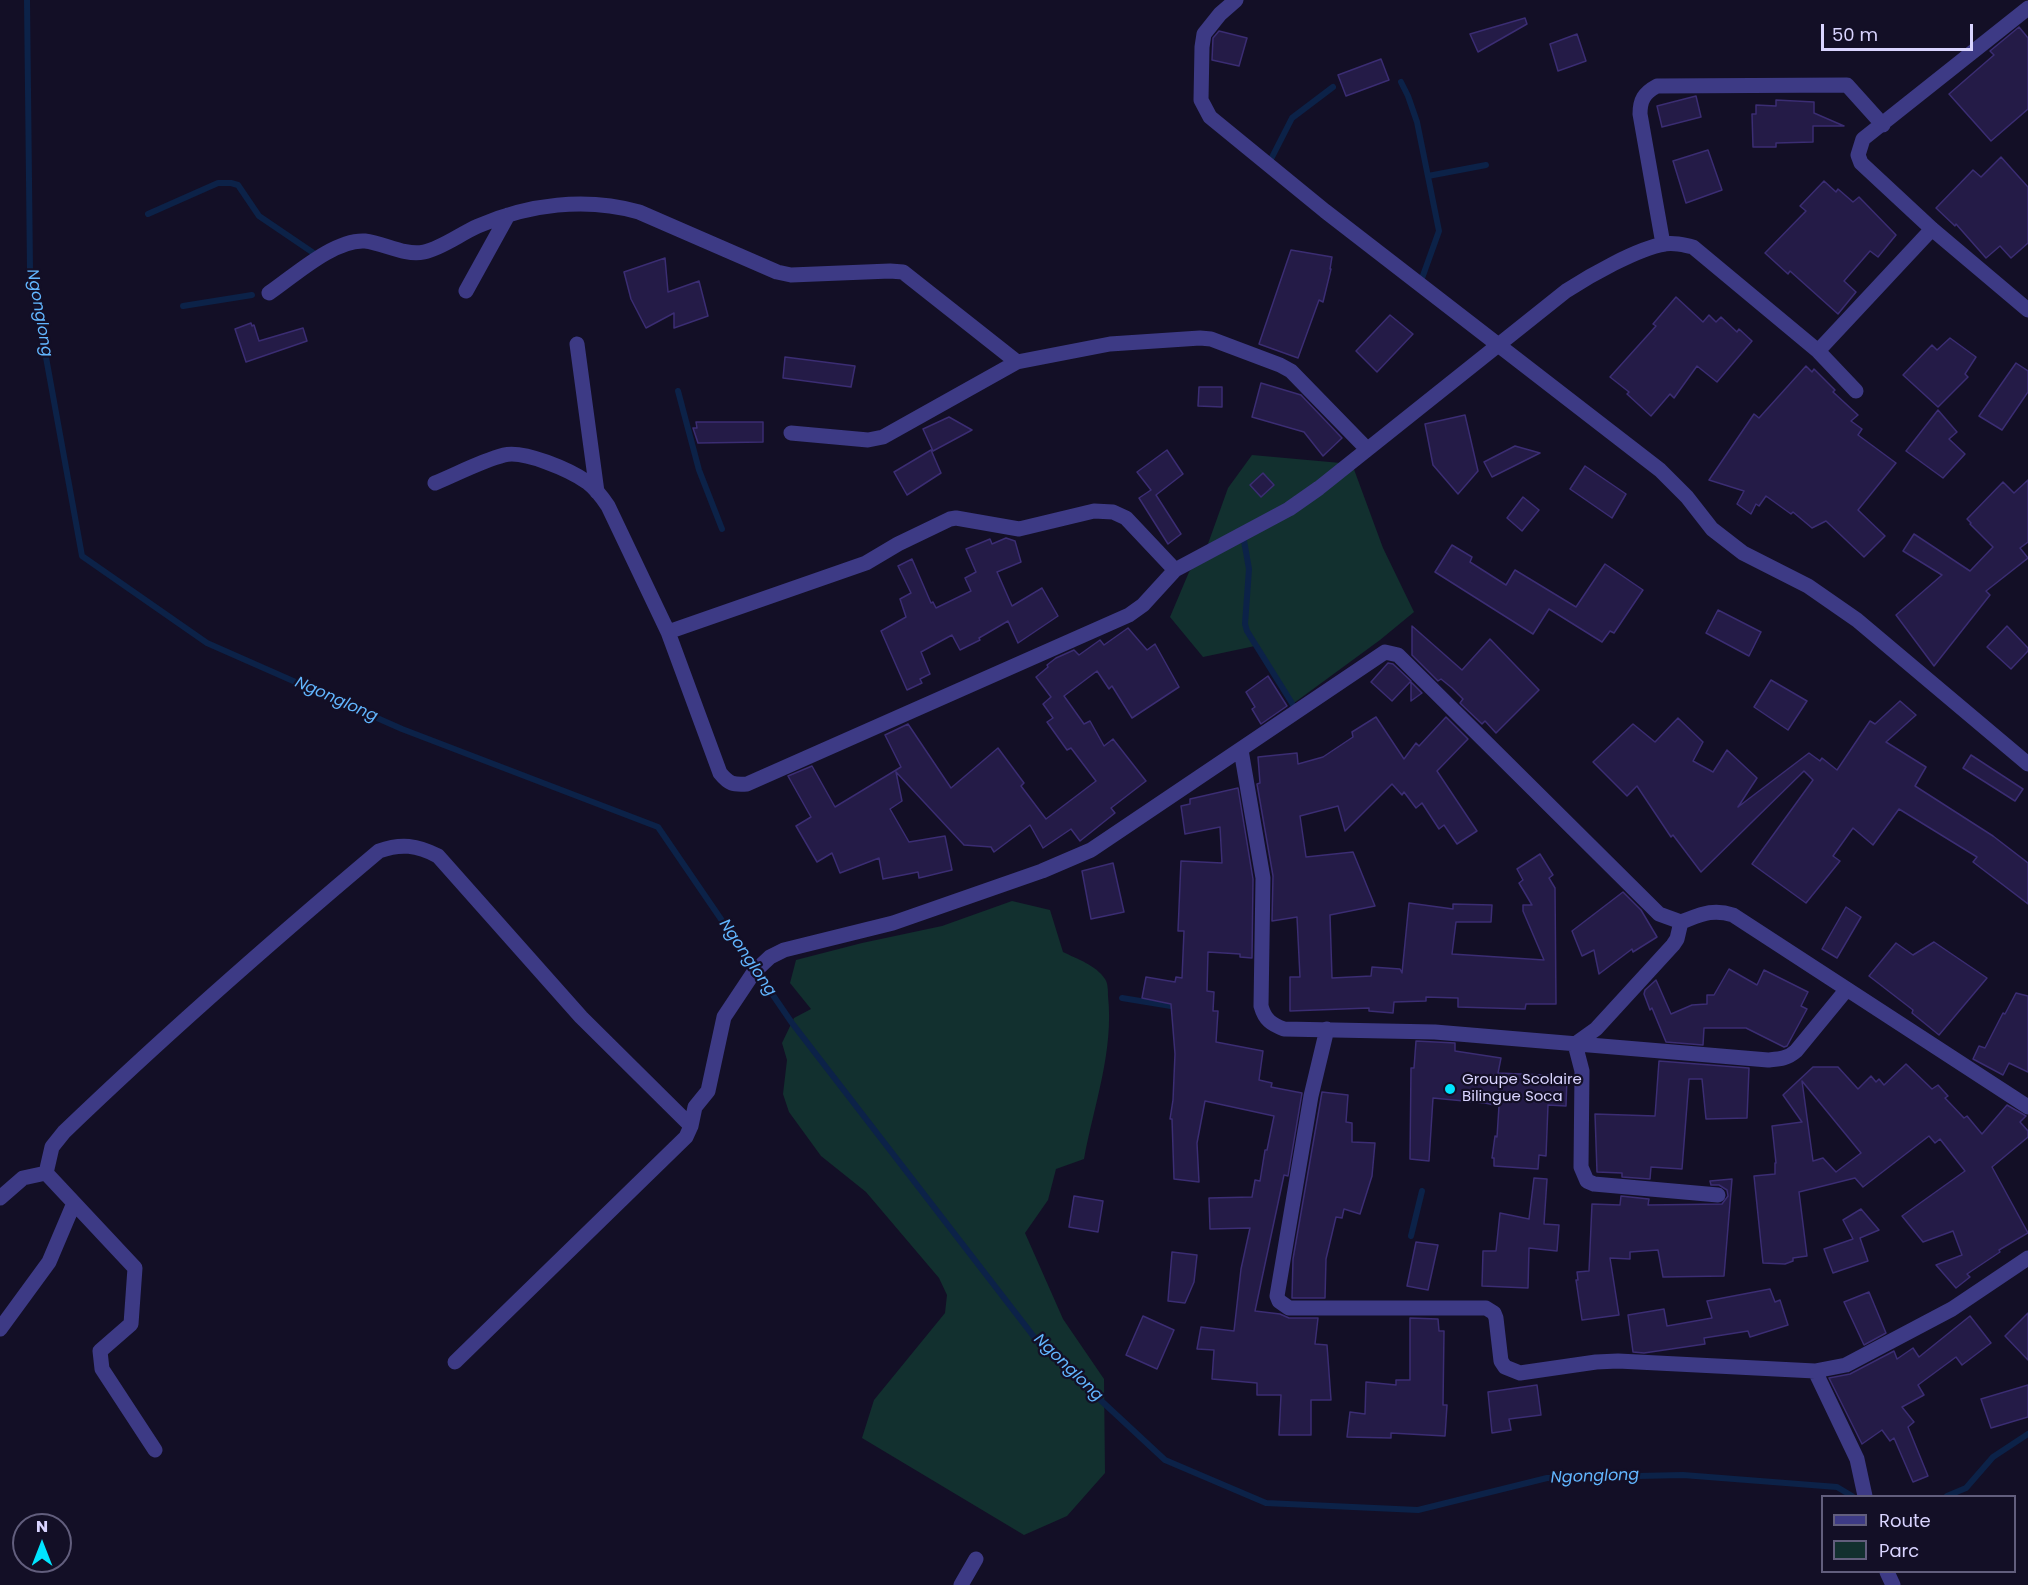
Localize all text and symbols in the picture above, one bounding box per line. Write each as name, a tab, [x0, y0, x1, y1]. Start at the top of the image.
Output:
scale bar	[1824, 12, 1976, 50]
text: 50 m	[1832, 22, 1878, 47]
water label: Ngonglong	[22, 268, 56, 358]
water label: Ngonglong	[292, 673, 380, 727]
water label: Ngonglong	[714, 916, 780, 1000]
place label: Groupe Scolaire Bilingue Soca	[1462, 1071, 1582, 1106]
marker: Groupe Scolaire Bilingue Soca	[1443, 1082, 1457, 1096]
water label: Ngonglong	[1029, 1330, 1107, 1406]
water label: Ngonglong	[1550, 1466, 1640, 1488]
legend	[1821, 1495, 2016, 1573]
text: Route	[1879, 1508, 1931, 1533]
north arrow	[12, 1513, 72, 1573]
text: N	[36, 1515, 48, 1538]
text: Parc	[1879, 1538, 1919, 1563]

